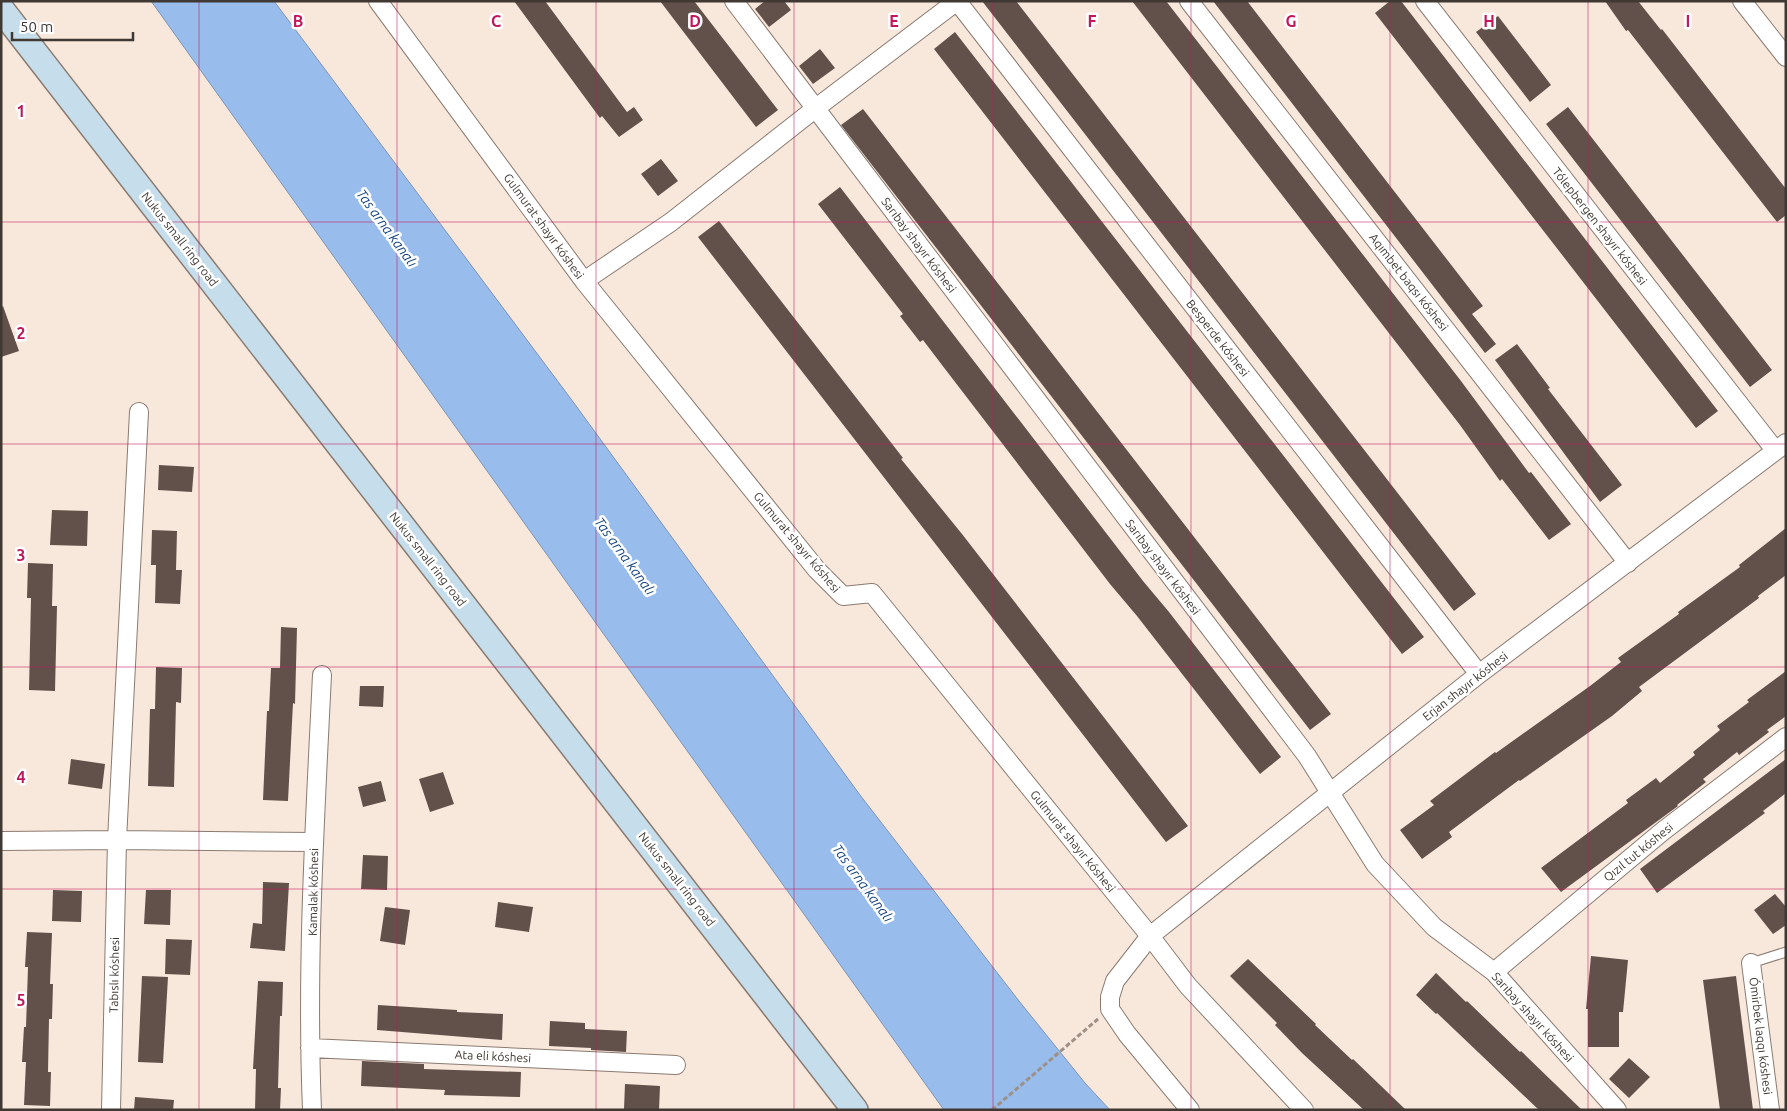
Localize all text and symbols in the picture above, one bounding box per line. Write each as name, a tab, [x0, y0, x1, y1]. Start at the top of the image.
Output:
scale bar	[12, 10, 134, 42]
text: B	[293, 12, 303, 30]
text: C	[491, 12, 501, 30]
text: D	[689, 12, 701, 30]
text: E	[889, 12, 899, 30]
text: F	[1088, 12, 1097, 30]
text: G	[1285, 12, 1297, 30]
text: H	[1483, 12, 1495, 30]
text: I	[1686, 12, 1690, 30]
text: 50 m	[20, 18, 53, 35]
text: 1	[16, 102, 26, 120]
street label: Tólepbergen shayır kóshesi	[1550, 165, 1650, 287]
street label: Gulmurat shayır kóshesi	[501, 171, 587, 281]
water label: Tas arna kanalı	[353, 186, 421, 270]
street label: Nukus small ring road	[139, 189, 221, 289]
street label: Sarıbay shayır kóshesi	[879, 195, 959, 295]
street label: Aqımbet baqsı kóshesi	[1367, 231, 1451, 333]
street label: Besperde kóshesi	[1184, 297, 1252, 379]
text: 2	[16, 324, 26, 342]
street label: Gulmurat shayır kóshesi	[751, 489, 843, 595]
street label: Nukus small ring road	[387, 509, 469, 609]
water label: Tas arna kanalı	[591, 514, 659, 598]
street label: Sarıbay shayır kóshesi	[1123, 517, 1203, 617]
text: 3	[16, 546, 26, 564]
street label: Erjan shayır kóshesi	[1420, 649, 1510, 723]
text: 4	[16, 768, 26, 786]
street label: Gulmurat shayır kóshesi	[1028, 787, 1118, 895]
street label: Qızıl tut kóshesi	[1601, 820, 1675, 884]
street label: Nukus small ring road	[636, 829, 718, 929]
water label: Tas arna kanalı	[829, 841, 897, 925]
street label: Kamalak kóshesi	[306, 848, 320, 936]
street label: Tabıslı kóshesi	[107, 937, 121, 1013]
street label: Sarıbay shayır kóshesi	[1490, 970, 1577, 1064]
street label: Ómirbek laqqı kóshesi	[1747, 977, 1775, 1096]
text: 5	[16, 991, 26, 1009]
street label: Ata eli kóshesi	[454, 1048, 532, 1064]

